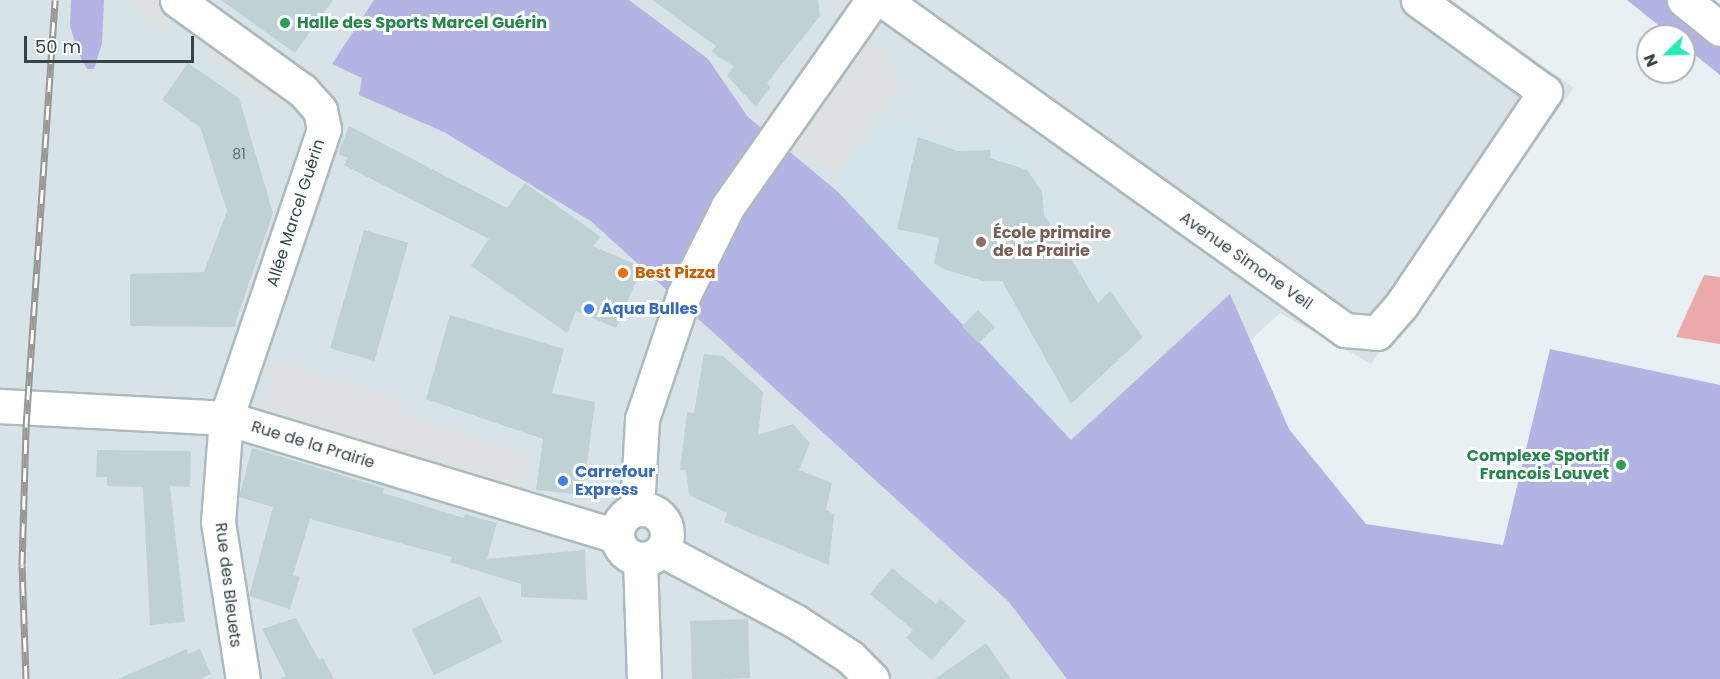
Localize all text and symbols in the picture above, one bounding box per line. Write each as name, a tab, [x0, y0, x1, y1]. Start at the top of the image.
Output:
place label: Halle des Sports Marcel Guérin	[297, 13, 547, 33]
marker: Halle des Sports Marcel Guérin	[278, 16, 292, 30]
scale bar	[27, 24, 196, 62]
north arrow	[1636, 24, 1696, 84]
text: 50 m	[35, 34, 81, 59]
text: N	[1638, 50, 1664, 70]
street label: Allée Marcel Guérin	[263, 137, 329, 289]
house number: 81	[232, 146, 246, 162]
street label: Avenue Simone Veil	[1176, 208, 1316, 314]
place label: École primaire de la Prairie	[993, 223, 1111, 261]
marker: École primaire de la Prairie	[974, 235, 988, 249]
place label: Best Pizza	[635, 263, 716, 283]
marker: Best Pizza	[616, 266, 630, 280]
place label: Aqua Bulles	[601, 299, 698, 319]
marker: Aqua Bulles	[582, 302, 596, 316]
street label: Rue de la Prairie	[249, 417, 377, 473]
place label: Complexe Sportif Francois Louvet	[1467, 446, 1609, 484]
marker: Complexe Sportif Francois Louvet	[1614, 458, 1628, 472]
place label: Carrefour Express	[575, 462, 655, 500]
marker: Carrefour Express	[556, 474, 570, 488]
street label: Rue des Bleuets	[211, 522, 245, 648]

